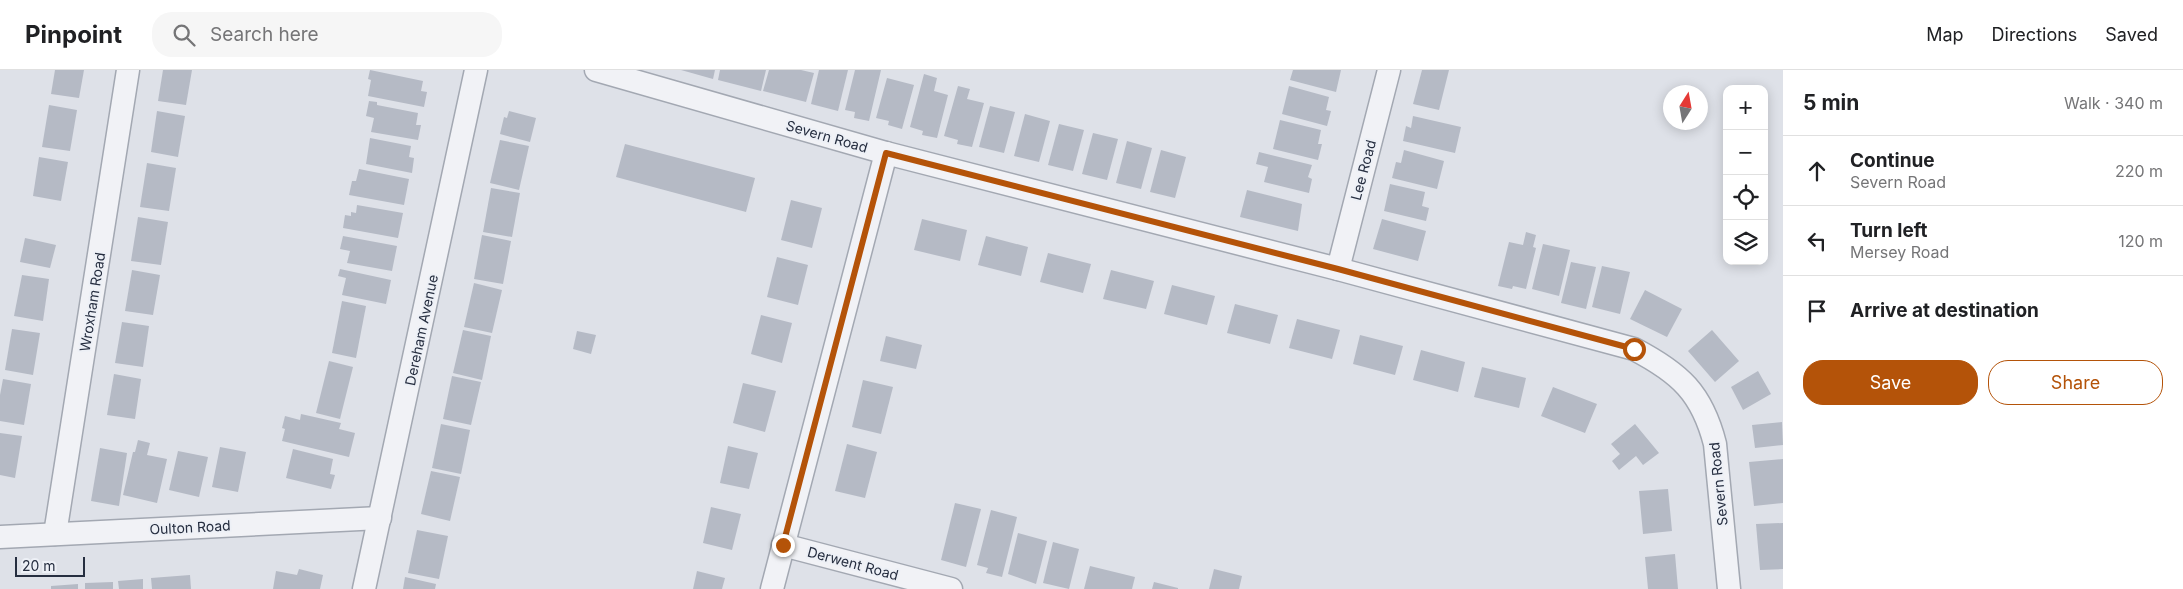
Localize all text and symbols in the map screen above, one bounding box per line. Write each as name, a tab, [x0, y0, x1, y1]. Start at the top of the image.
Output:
search box	[152, 12, 502, 57]
text: Pinpoint	[25, 20, 122, 49]
icon: search	[170, 21, 198, 49]
text: Search here	[210, 23, 319, 46]
text: Map	[1926, 24, 1964, 45]
text: Directions	[1992, 24, 2077, 45]
text: Saved	[2105, 24, 2158, 45]
north arrow	[1663, 85, 1708, 130]
map controls	[1723, 85, 1768, 265]
button: +	[1723, 85, 1768, 130]
text: 5 min	[1803, 90, 1859, 115]
text: Walk · 340 m	[2064, 93, 2163, 113]
street label: Severn Road	[784, 116, 870, 156]
button: −	[1723, 130, 1768, 175]
street label: Lee Road	[1347, 138, 1379, 202]
text: Continue	[1850, 149, 1935, 172]
icon: ahead	[1803, 157, 1831, 185]
text: 220 m	[2115, 161, 2163, 181]
text: Severn Road	[1850, 172, 1946, 192]
button: locate	[1723, 175, 1768, 220]
text: Turn left	[1850, 219, 1928, 242]
button: layers	[1723, 220, 1768, 265]
icon: left	[1803, 227, 1831, 255]
text: 120 m	[2118, 231, 2163, 251]
text: Mersey Road	[1850, 242, 1949, 262]
street label: Wroxham Road	[76, 251, 108, 353]
street label: Dereham Avenue	[401, 273, 441, 387]
icon: arrive	[1803, 297, 1831, 325]
text: Arrive at destination	[1850, 299, 2039, 322]
route start	[1623, 338, 1646, 361]
button: Save	[1803, 360, 1978, 405]
button: Share	[1988, 360, 2163, 405]
street label: Severn Road	[1705, 441, 1731, 527]
street label: Oulton Road	[149, 516, 231, 538]
route end	[772, 534, 795, 557]
street label: Derwent Road	[806, 543, 900, 583]
scale bar	[15, 554, 85, 577]
text: 20 m	[22, 557, 56, 574]

